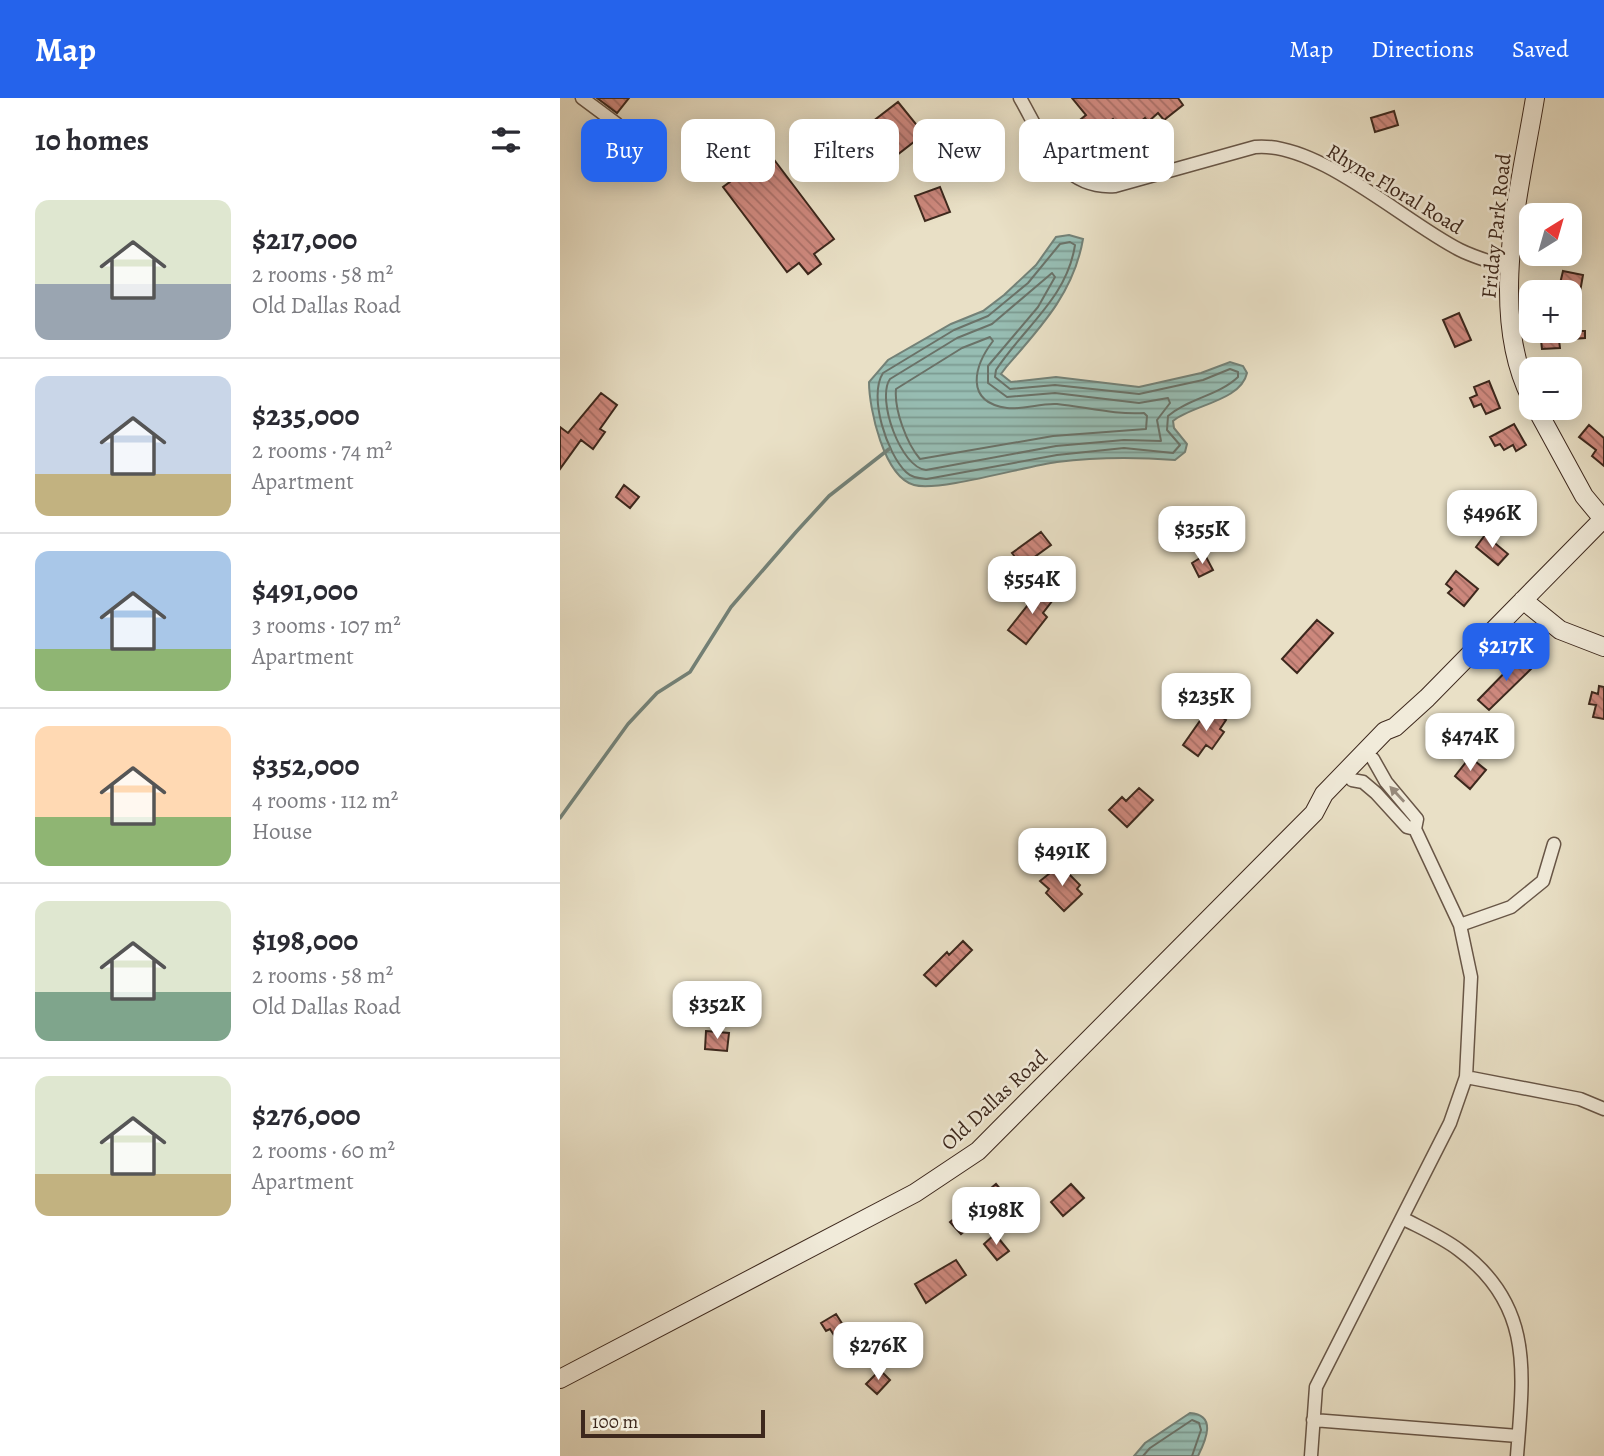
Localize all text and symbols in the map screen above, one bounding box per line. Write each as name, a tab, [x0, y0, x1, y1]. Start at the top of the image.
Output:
text: Map	[35, 27, 96, 72]
text: Map	[1289, 33, 1333, 65]
text: Directions	[1371, 33, 1474, 65]
text: Saved	[1512, 33, 1569, 65]
chip: Buy	[581, 119, 667, 182]
chip: Rent	[681, 119, 775, 182]
chip: Filters	[789, 119, 899, 182]
chip: New	[913, 119, 1005, 182]
chip: Apartment	[1019, 119, 1174, 182]
text: 10 homes	[35, 120, 149, 160]
icon: filters	[487, 121, 525, 159]
street label: Rhyne Floral Road	[1321, 137, 1469, 241]
street label: Friday Park Road	[1474, 151, 1518, 300]
north arrow	[1519, 203, 1582, 266]
map controls	[1519, 203, 1582, 420]
text: $217,000	[252, 219, 357, 259]
icon: home	[91, 228, 175, 312]
text: 2 rooms · 58 m²	[252, 259, 393, 290]
button: +	[1519, 280, 1582, 343]
text: Old Dallas Road	[252, 290, 401, 321]
button: −	[1519, 357, 1582, 420]
text: $235,000	[252, 395, 360, 435]
icon: home	[91, 404, 175, 488]
text: 2 rooms · 74 m²	[252, 435, 392, 466]
text: Apartment	[252, 466, 354, 497]
pin: $496K	[1443, 490, 1541, 550]
text: $496K	[1463, 497, 1521, 528]
pin: $355K	[1153, 506, 1251, 566]
text: $355K	[1174, 513, 1230, 544]
pin: $554K	[983, 556, 1081, 616]
text: $554K	[1004, 563, 1060, 594]
text: $491,000	[252, 570, 358, 610]
icon: home	[91, 579, 175, 663]
text: 3 rooms · 107 m²	[252, 610, 401, 641]
pin: $217K	[1457, 624, 1555, 683]
text: $217K	[1479, 630, 1534, 661]
text: Apartment	[252, 641, 354, 672]
pin: $235K	[1157, 674, 1255, 733]
text: $235K	[1178, 680, 1234, 711]
pin: $474K	[1421, 714, 1519, 773]
text: $474K	[1441, 720, 1499, 751]
text: $352,000	[252, 745, 360, 785]
icon: home	[91, 754, 175, 838]
text: 4 rooms · 112 m²	[252, 785, 398, 816]
one-way arrow	[1389, 786, 1405, 803]
text: House	[252, 816, 312, 847]
pin: $491K	[1013, 828, 1111, 888]
text: $491K	[1034, 835, 1090, 866]
text: $198,000	[252, 920, 358, 960]
icon: home	[91, 929, 175, 1013]
text: 2 rooms · 58 m²	[252, 960, 393, 991]
pin: $352K	[668, 982, 766, 1041]
text: $352K	[689, 988, 745, 1019]
text: Old Dallas Road	[252, 991, 401, 1022]
street label: Old Dallas Road	[935, 1043, 1054, 1157]
text: $276,000	[252, 1095, 361, 1135]
icon: home	[91, 1104, 175, 1188]
text: 2 rooms · 60 m²	[252, 1135, 395, 1166]
text: Apartment	[252, 1166, 354, 1197]
pin: $198K	[947, 1188, 1045, 1247]
text: $198K	[968, 1194, 1024, 1225]
pin: $276K	[829, 1322, 927, 1382]
text: $276K	[849, 1329, 907, 1360]
scale bar	[581, 1407, 765, 1439]
text: 100 m	[592, 1409, 638, 1435]

